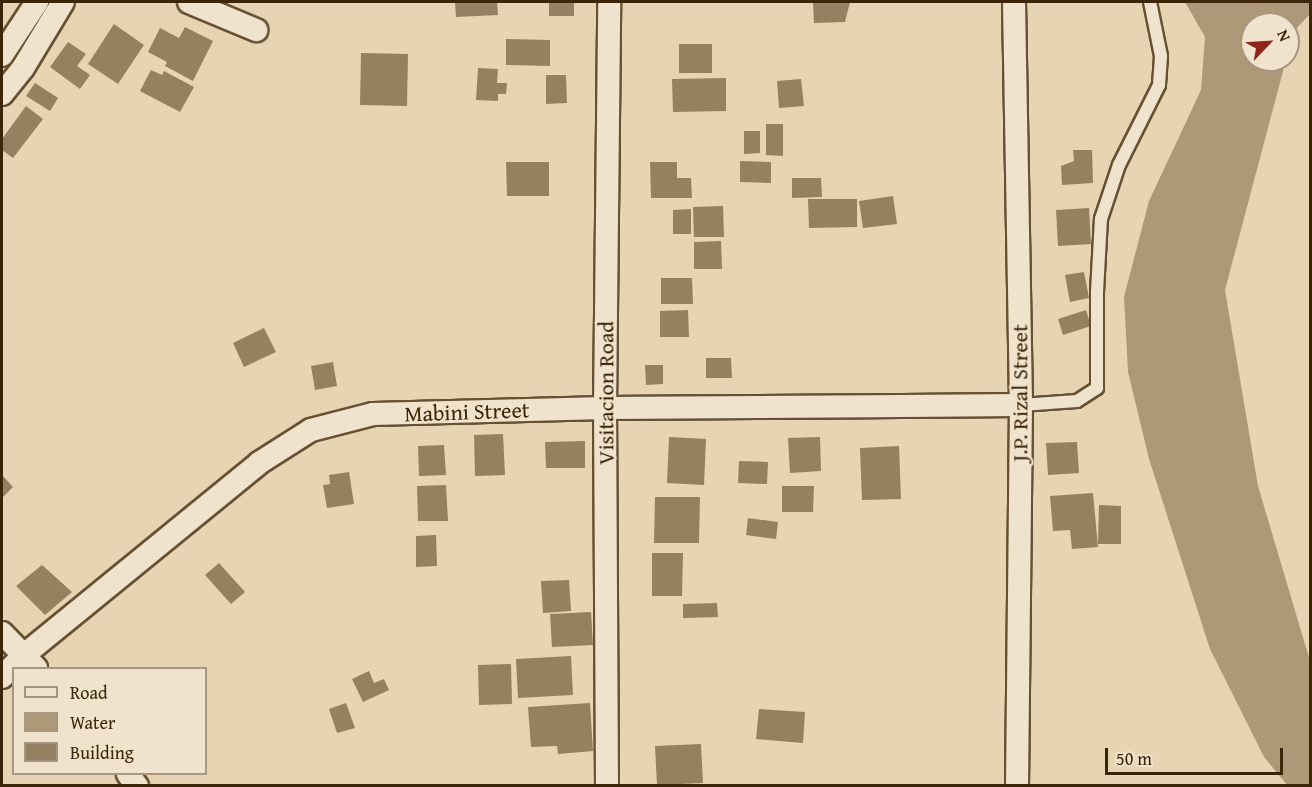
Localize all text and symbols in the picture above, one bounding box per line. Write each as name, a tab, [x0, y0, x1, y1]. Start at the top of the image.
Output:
north arrow	[1240, 12, 1300, 72]
text: N	[1271, 25, 1298, 45]
street label: Visitacion Road	[593, 321, 619, 465]
street label: J.P. Rizal Street	[1007, 324, 1033, 462]
street label: Mabini Street	[404, 397, 530, 427]
legend	[12, 667, 207, 775]
text: Road	[70, 679, 108, 706]
text: Water	[70, 709, 115, 736]
scale bar	[1108, 736, 1286, 774]
text: Building	[70, 739, 134, 766]
text: 50 m	[1116, 745, 1152, 772]

